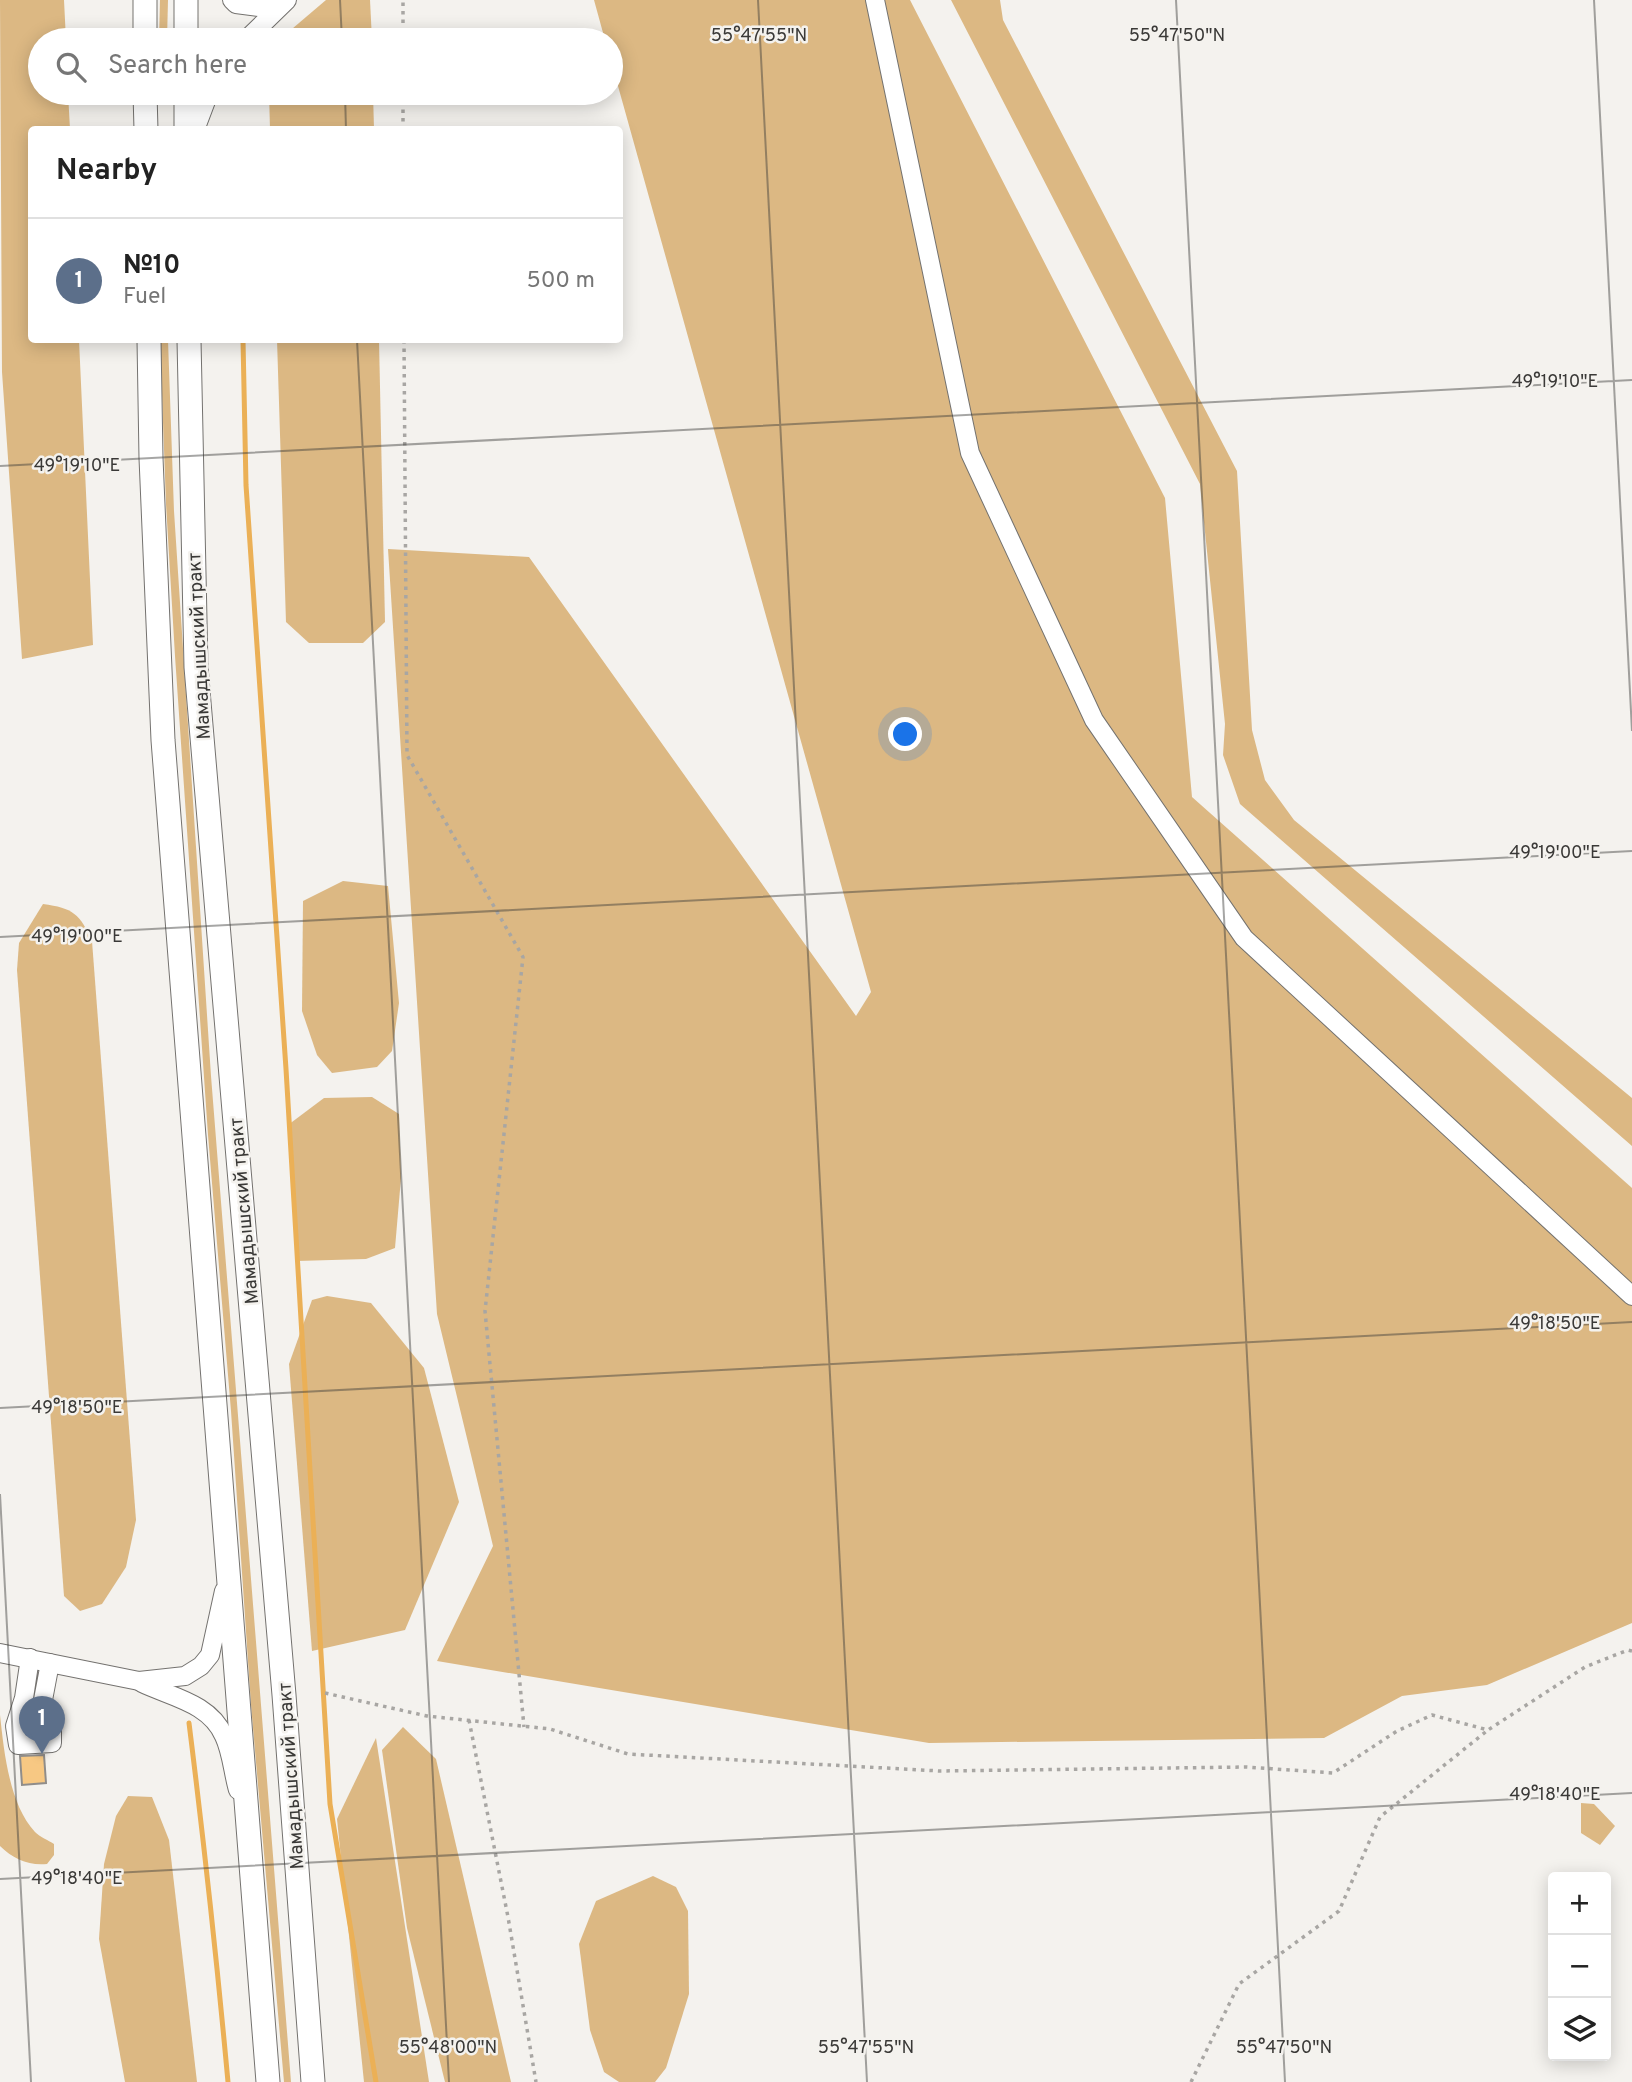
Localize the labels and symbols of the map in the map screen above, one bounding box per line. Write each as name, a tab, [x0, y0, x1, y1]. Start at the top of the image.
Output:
text: 55°47'55"N	[711, 25, 807, 48]
text: 55°47'50"N	[1129, 25, 1225, 48]
text: 49°19'10"E	[1512, 371, 1598, 394]
text: 49°19'10"E	[34, 455, 120, 478]
street label: Мамадышский тракт	[183, 551, 217, 740]
your location	[888, 717, 922, 751]
text: 49°19'00"E	[1509, 842, 1601, 865]
text: 49°19'00"E	[31, 926, 123, 949]
street label: Мамадышский тракт	[225, 1116, 265, 1305]
text: 49°18'50"E	[1509, 1313, 1601, 1336]
text: 49°18'50"E	[31, 1397, 123, 1420]
street label: Мамадышский тракт	[273, 1681, 311, 1870]
pin: 1	[19, 1696, 65, 1754]
text: 49°18'40"E	[1509, 1784, 1601, 1807]
text: 49°18'40"E	[31, 1868, 123, 1891]
text: 55°48'00"N	[399, 2037, 497, 2060]
text: 55°47'55"N	[818, 2037, 914, 2060]
text: 55°47'50"N	[1236, 2037, 1332, 2060]

